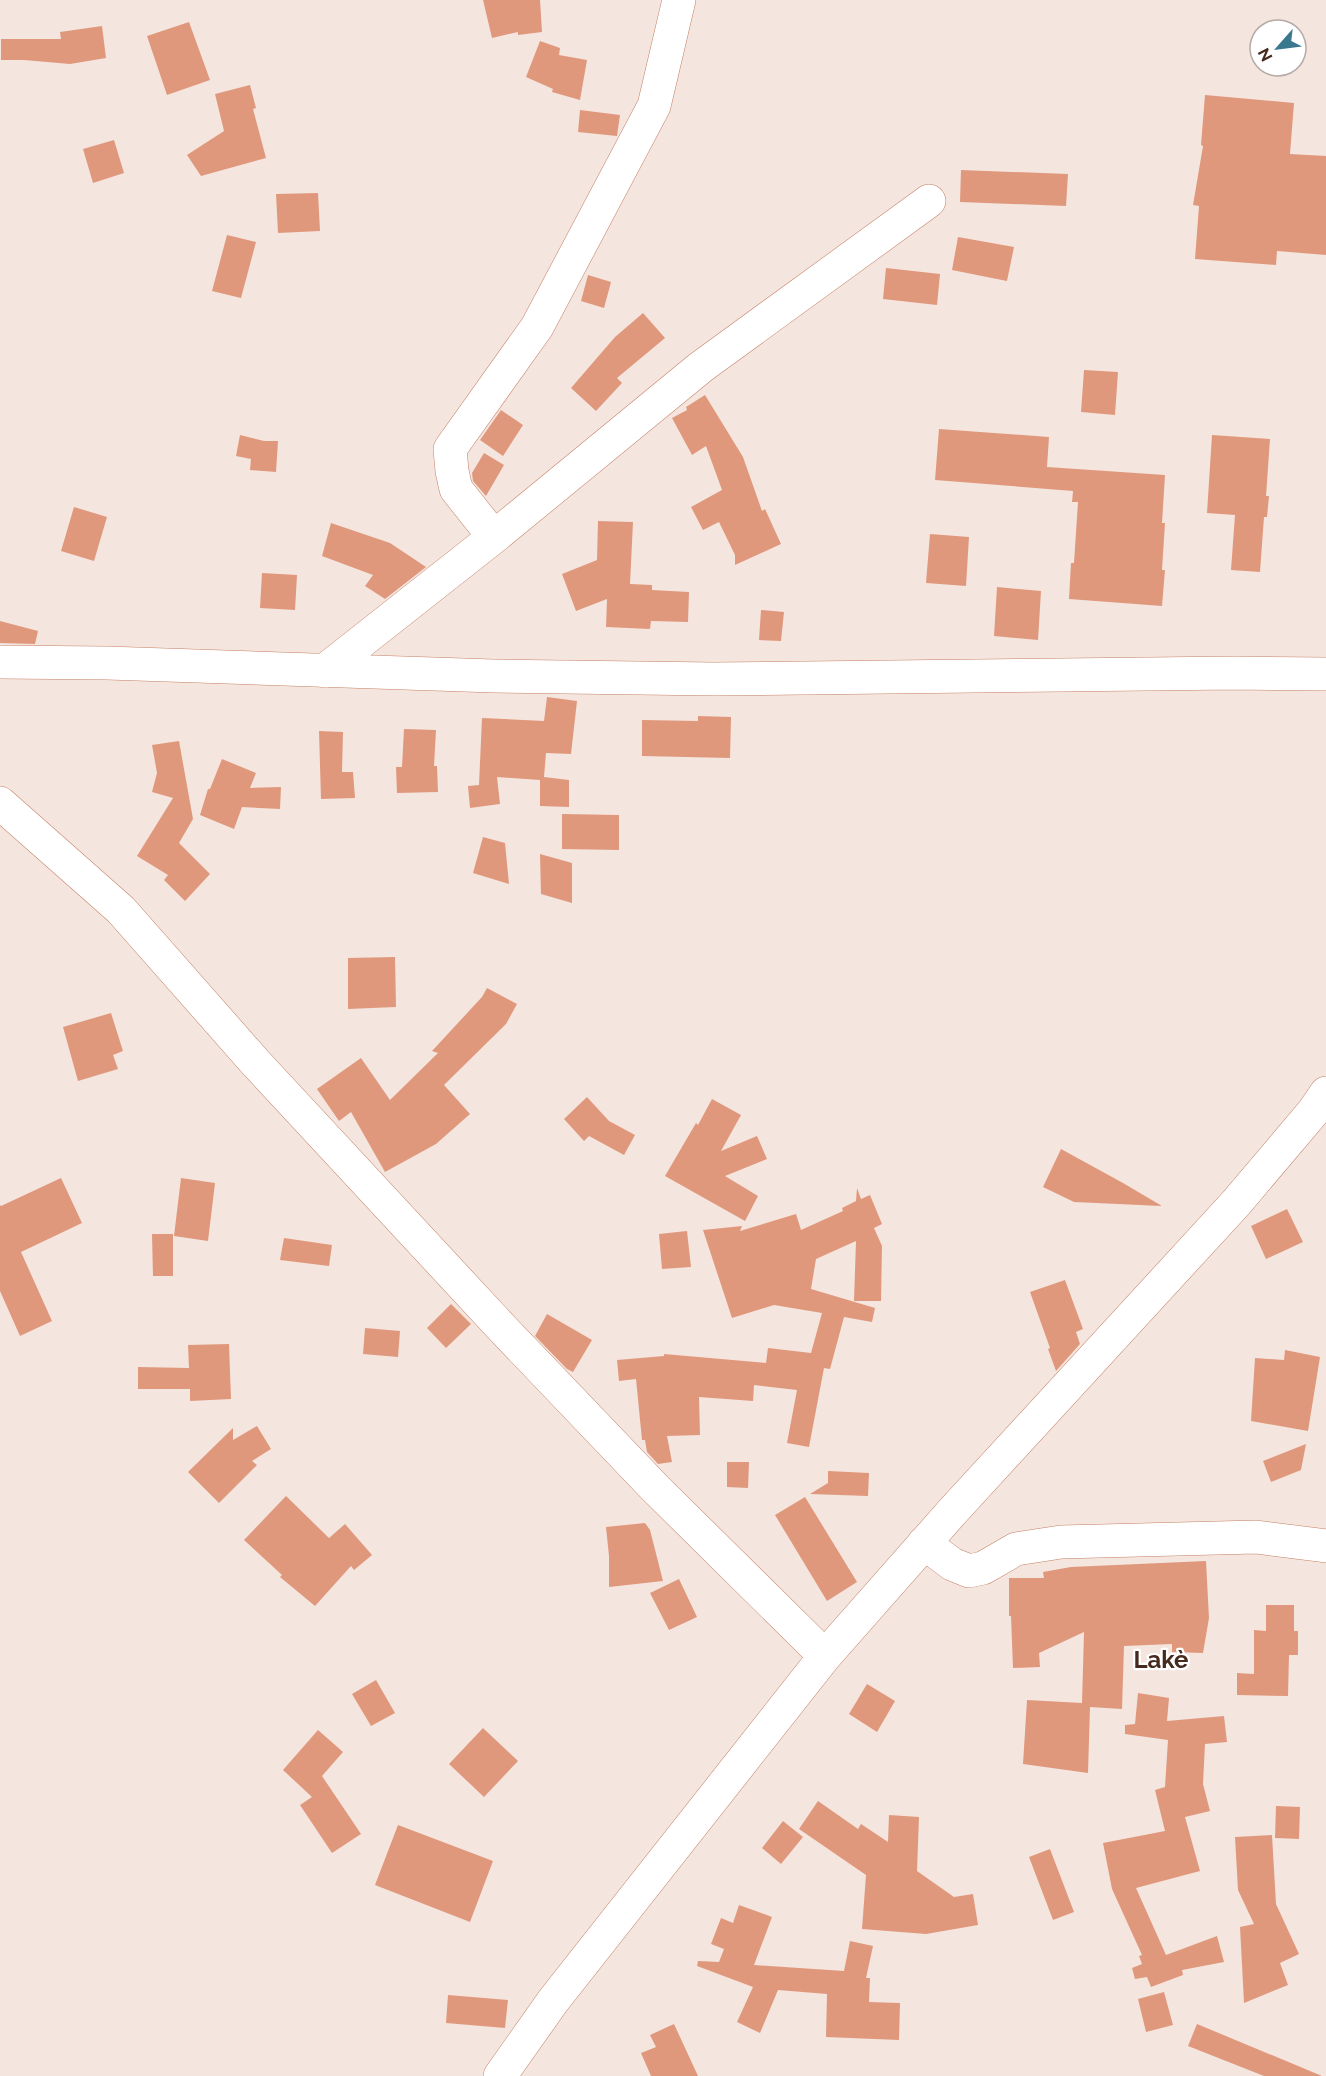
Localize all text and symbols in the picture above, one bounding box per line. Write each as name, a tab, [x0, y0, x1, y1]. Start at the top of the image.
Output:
north arrow	[1248, 18, 1308, 78]
text: N	[1254, 45, 1276, 65]
district label: Lakè	[1134, 1645, 1188, 1674]

